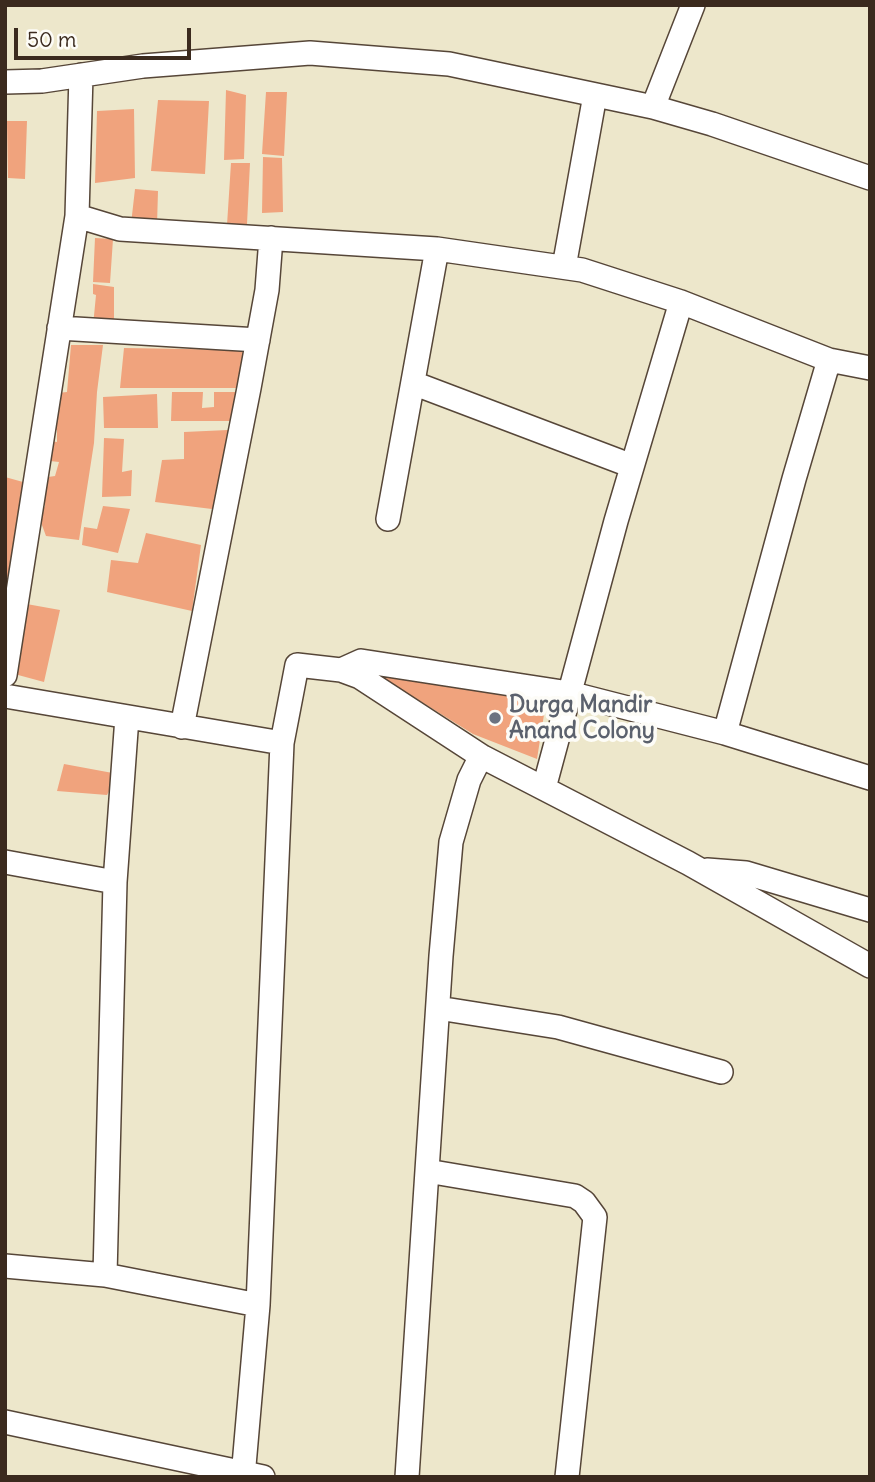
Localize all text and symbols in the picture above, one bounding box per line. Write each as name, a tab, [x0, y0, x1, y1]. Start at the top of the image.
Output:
scale bar	[18, 14, 194, 58]
text: 50 m	[27, 26, 76, 53]
place label: Durga Mandir Anand Colony	[509, 691, 655, 745]
marker: Durga Mandir Anand Colony	[487, 710, 503, 726]

